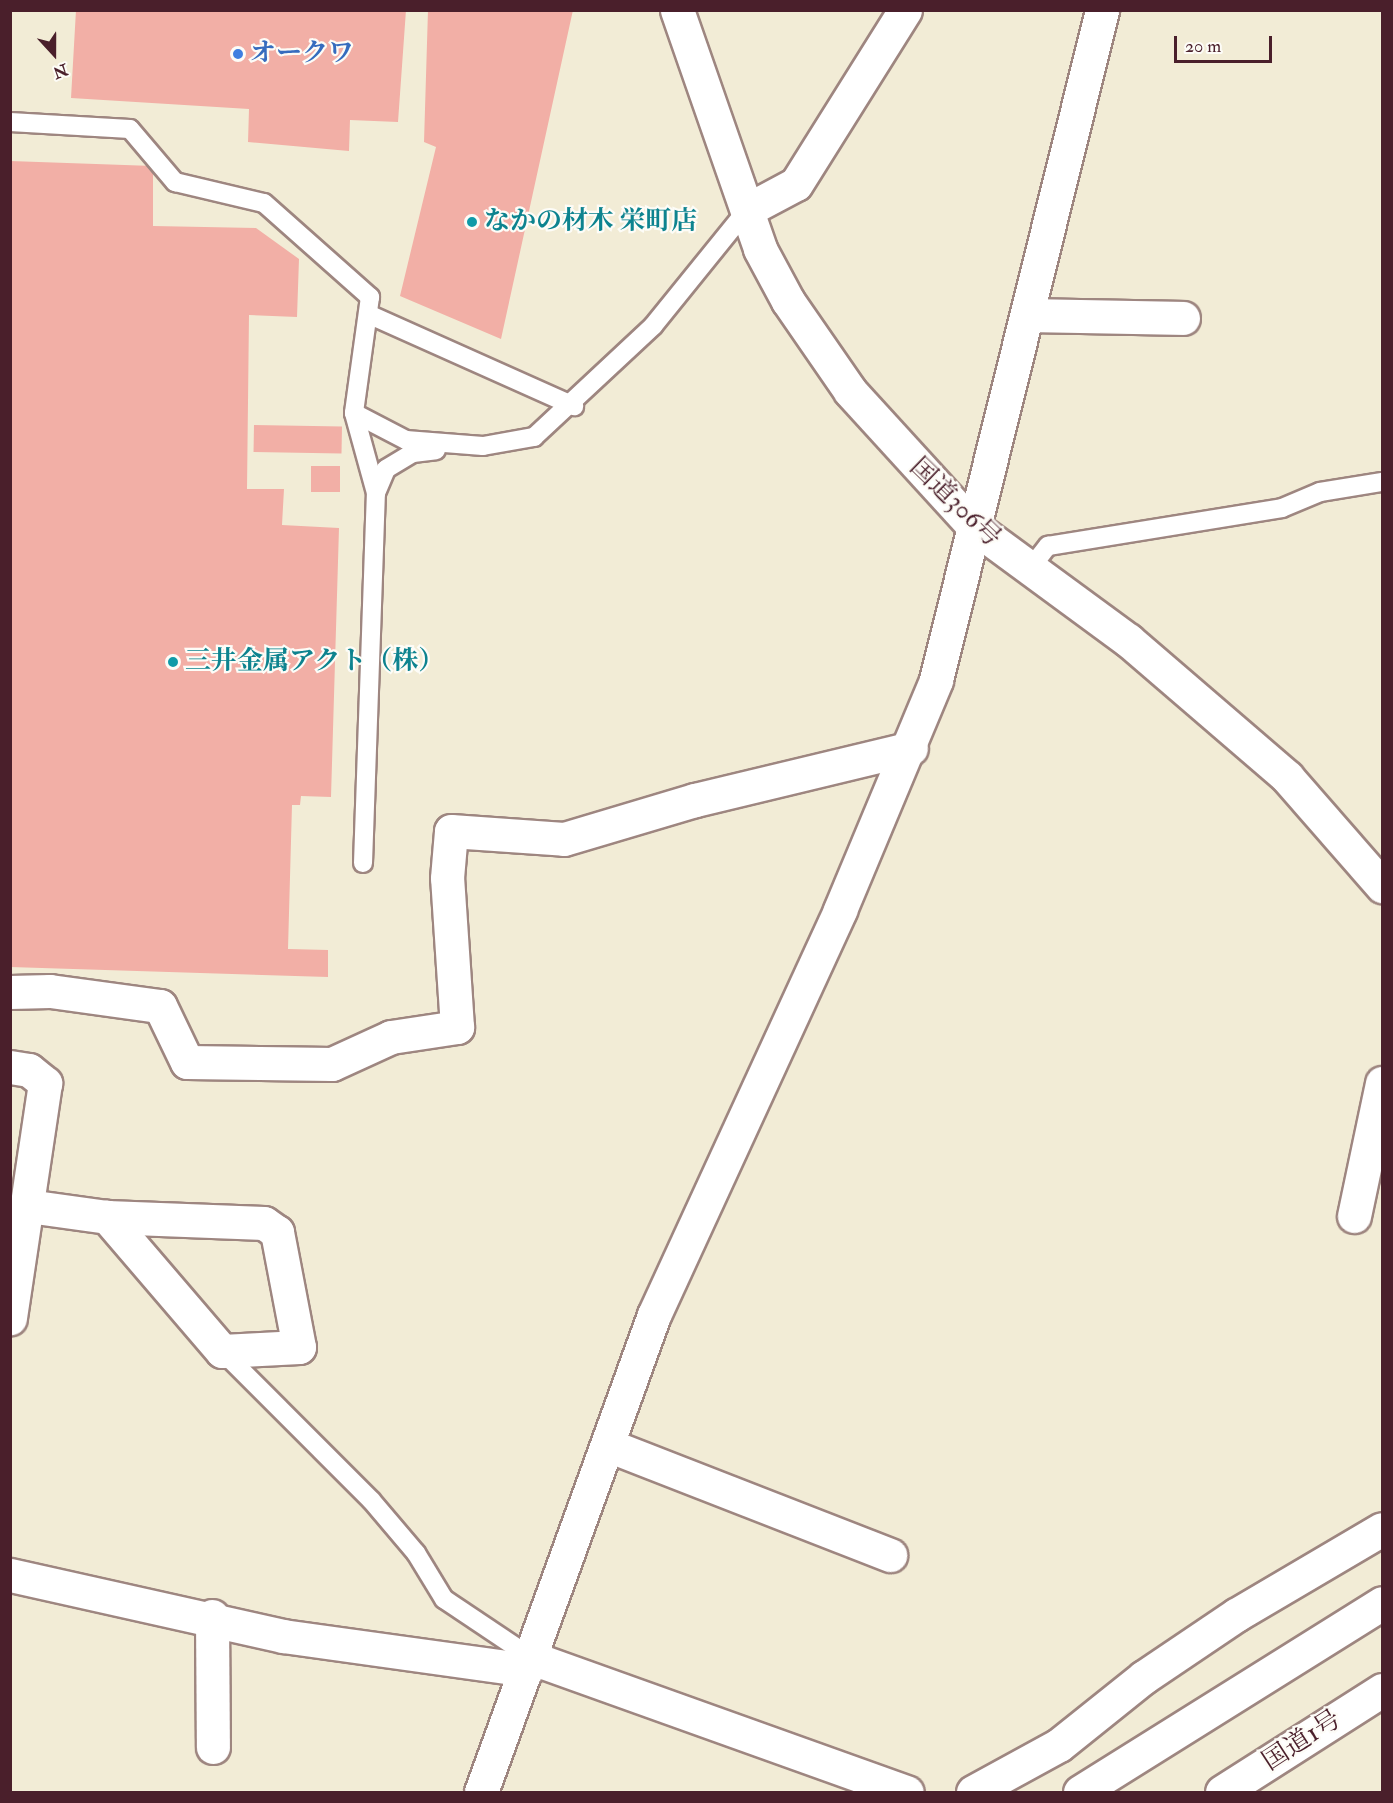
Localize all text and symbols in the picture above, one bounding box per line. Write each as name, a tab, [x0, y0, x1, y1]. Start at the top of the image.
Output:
north arrow	[24, 24, 84, 84]
scale bar	[1177, 24, 1274, 62]
text: 20 m	[1185, 35, 1221, 58]
place label: オークワ	[250, 38, 354, 70]
marker: オークワ	[231, 47, 245, 61]
text: N	[50, 59, 71, 83]
place label: なかの材木 栄町店	[484, 206, 697, 238]
marker: なかの材木 栄町店	[465, 215, 479, 229]
street label: 国道306号	[903, 452, 1007, 554]
place label: 三井金属アクト（株）	[185, 646, 445, 678]
marker: 三井金属アクト（株）	[166, 655, 180, 669]
street label: 国道1号	[1257, 1704, 1347, 1778]

